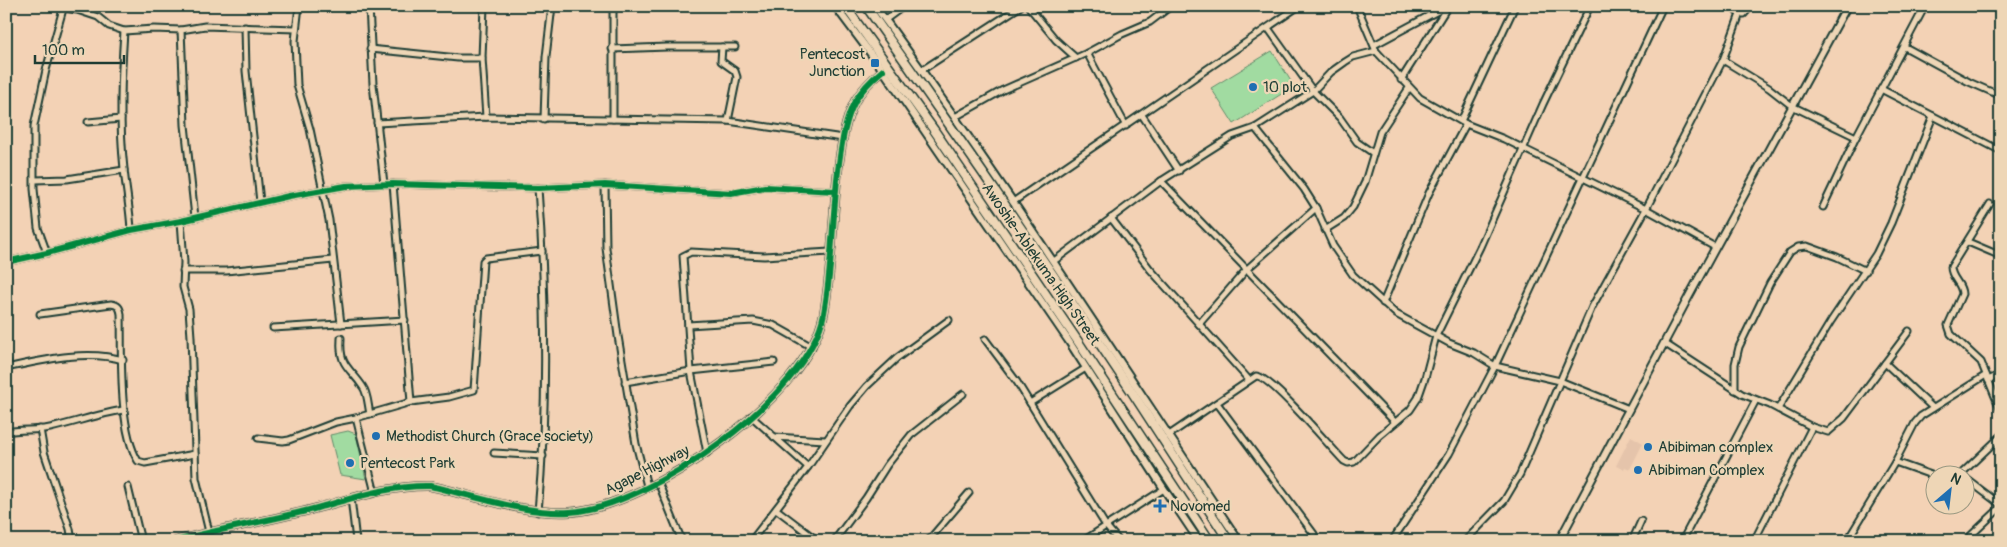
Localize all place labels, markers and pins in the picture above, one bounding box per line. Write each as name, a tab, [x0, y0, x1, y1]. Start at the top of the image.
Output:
place label: Pentecost Junction	[799, 45, 866, 81]
marker: Pentecost Junction	[869, 57, 881, 69]
place label: 10 plot	[1263, 78, 1308, 97]
marker: 10 plot	[1247, 81, 1259, 93]
place label: Methodist Church (Grace society)	[386, 427, 594, 446]
marker: Methodist Church (Grace society)	[370, 430, 382, 442]
place label: Abibiman complex	[1658, 438, 1773, 457]
marker: Abibiman complex	[1642, 441, 1654, 453]
place label: Pentecost Park	[360, 454, 456, 473]
marker: Pentecost Park	[344, 457, 356, 469]
place label: Abibiman Complex	[1648, 461, 1765, 480]
marker: Abibiman Complex	[1632, 464, 1644, 476]
place label: Novomed	[1170, 497, 1231, 516]
marker: Novomed	[1154, 500, 1166, 512]

